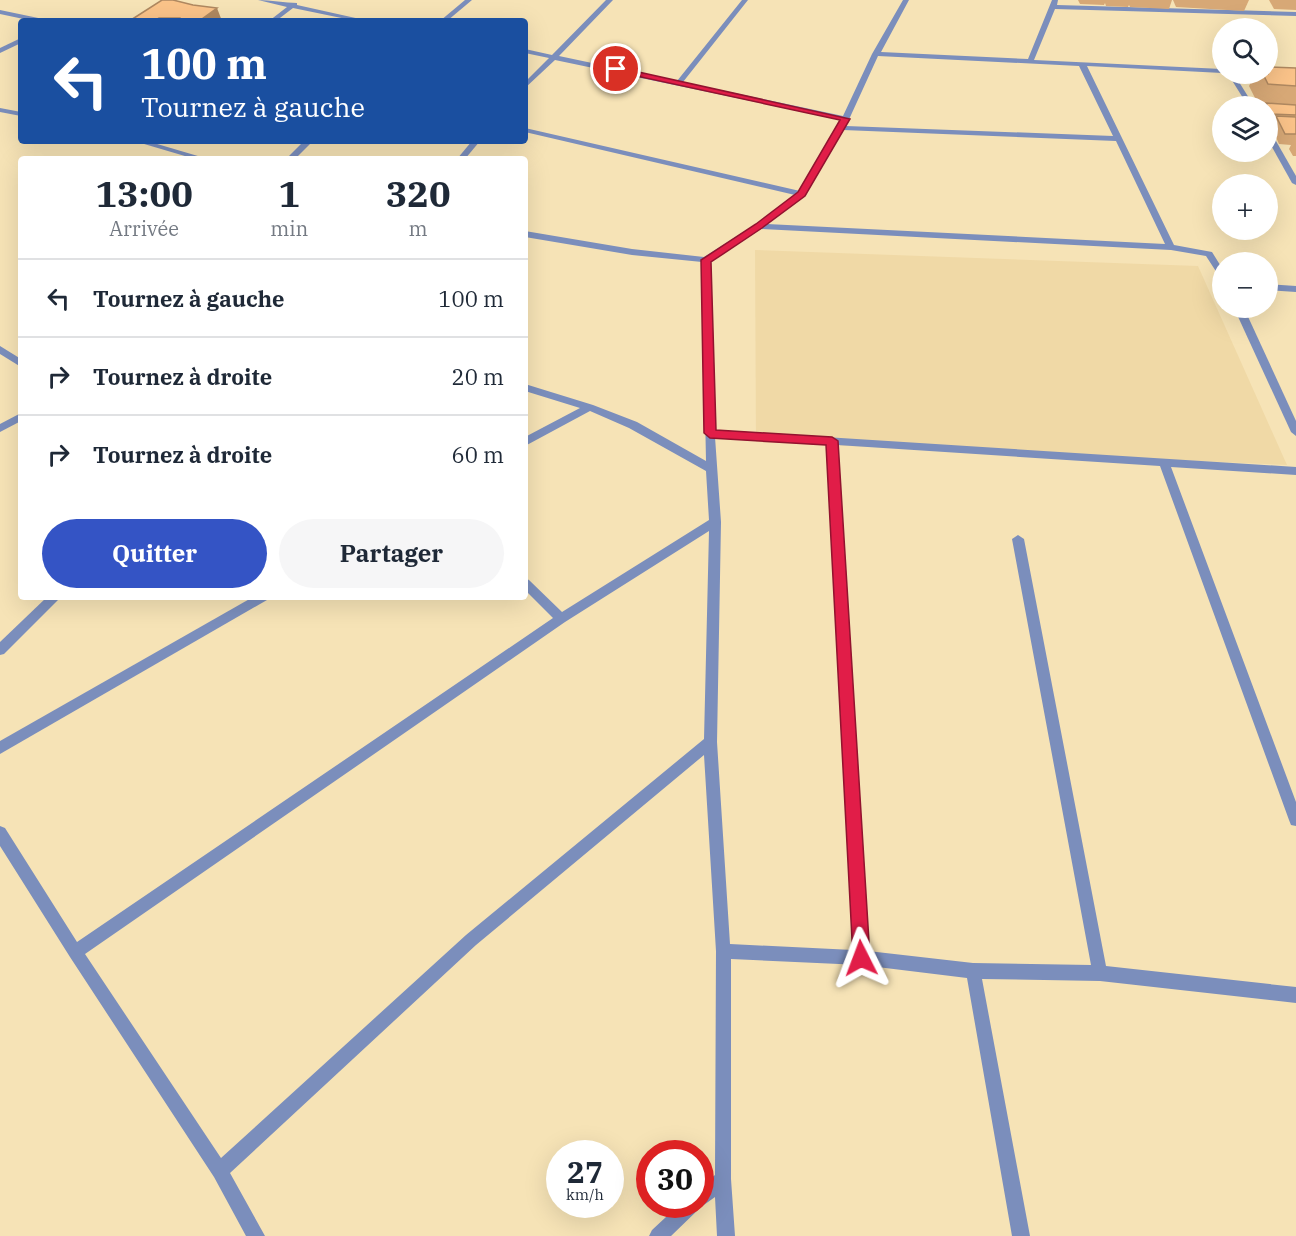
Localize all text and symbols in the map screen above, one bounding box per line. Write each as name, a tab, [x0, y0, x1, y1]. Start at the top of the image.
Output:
map controls	[1212, 18, 1278, 318]
button: search	[1212, 18, 1278, 84]
text: 100 m	[141, 36, 267, 91]
icon: left	[42, 42, 120, 120]
pin	[590, 43, 641, 94]
icon: arrive	[599, 52, 632, 85]
text: Tournez à gauche	[141, 89, 365, 124]
button: layers	[1212, 96, 1278, 162]
text: 13:00	[95, 170, 193, 217]
text: 1	[278, 170, 300, 217]
text: 320	[386, 170, 451, 217]
button: +	[1212, 174, 1278, 240]
text: Arrivée	[109, 215, 179, 242]
text: min	[270, 215, 308, 242]
text: m	[409, 215, 428, 242]
button: −	[1212, 252, 1278, 318]
icon: left	[42, 282, 75, 315]
text: Tournez à gauche	[93, 284, 284, 313]
text: 100 m	[438, 284, 504, 313]
icon: right	[42, 360, 75, 393]
text: Tournez à droite	[93, 362, 272, 391]
text: 20 m	[452, 362, 504, 391]
icon: right	[42, 438, 75, 471]
text: Tournez à droite	[93, 440, 272, 469]
text: 60 m	[452, 440, 504, 469]
button: Quitter	[42, 519, 267, 588]
button: Partager	[279, 519, 504, 588]
position arrow	[829, 926, 893, 990]
speed limit sign: 30	[636, 1140, 714, 1218]
text: 27	[567, 1152, 603, 1191]
text: km/h	[566, 1185, 604, 1204]

